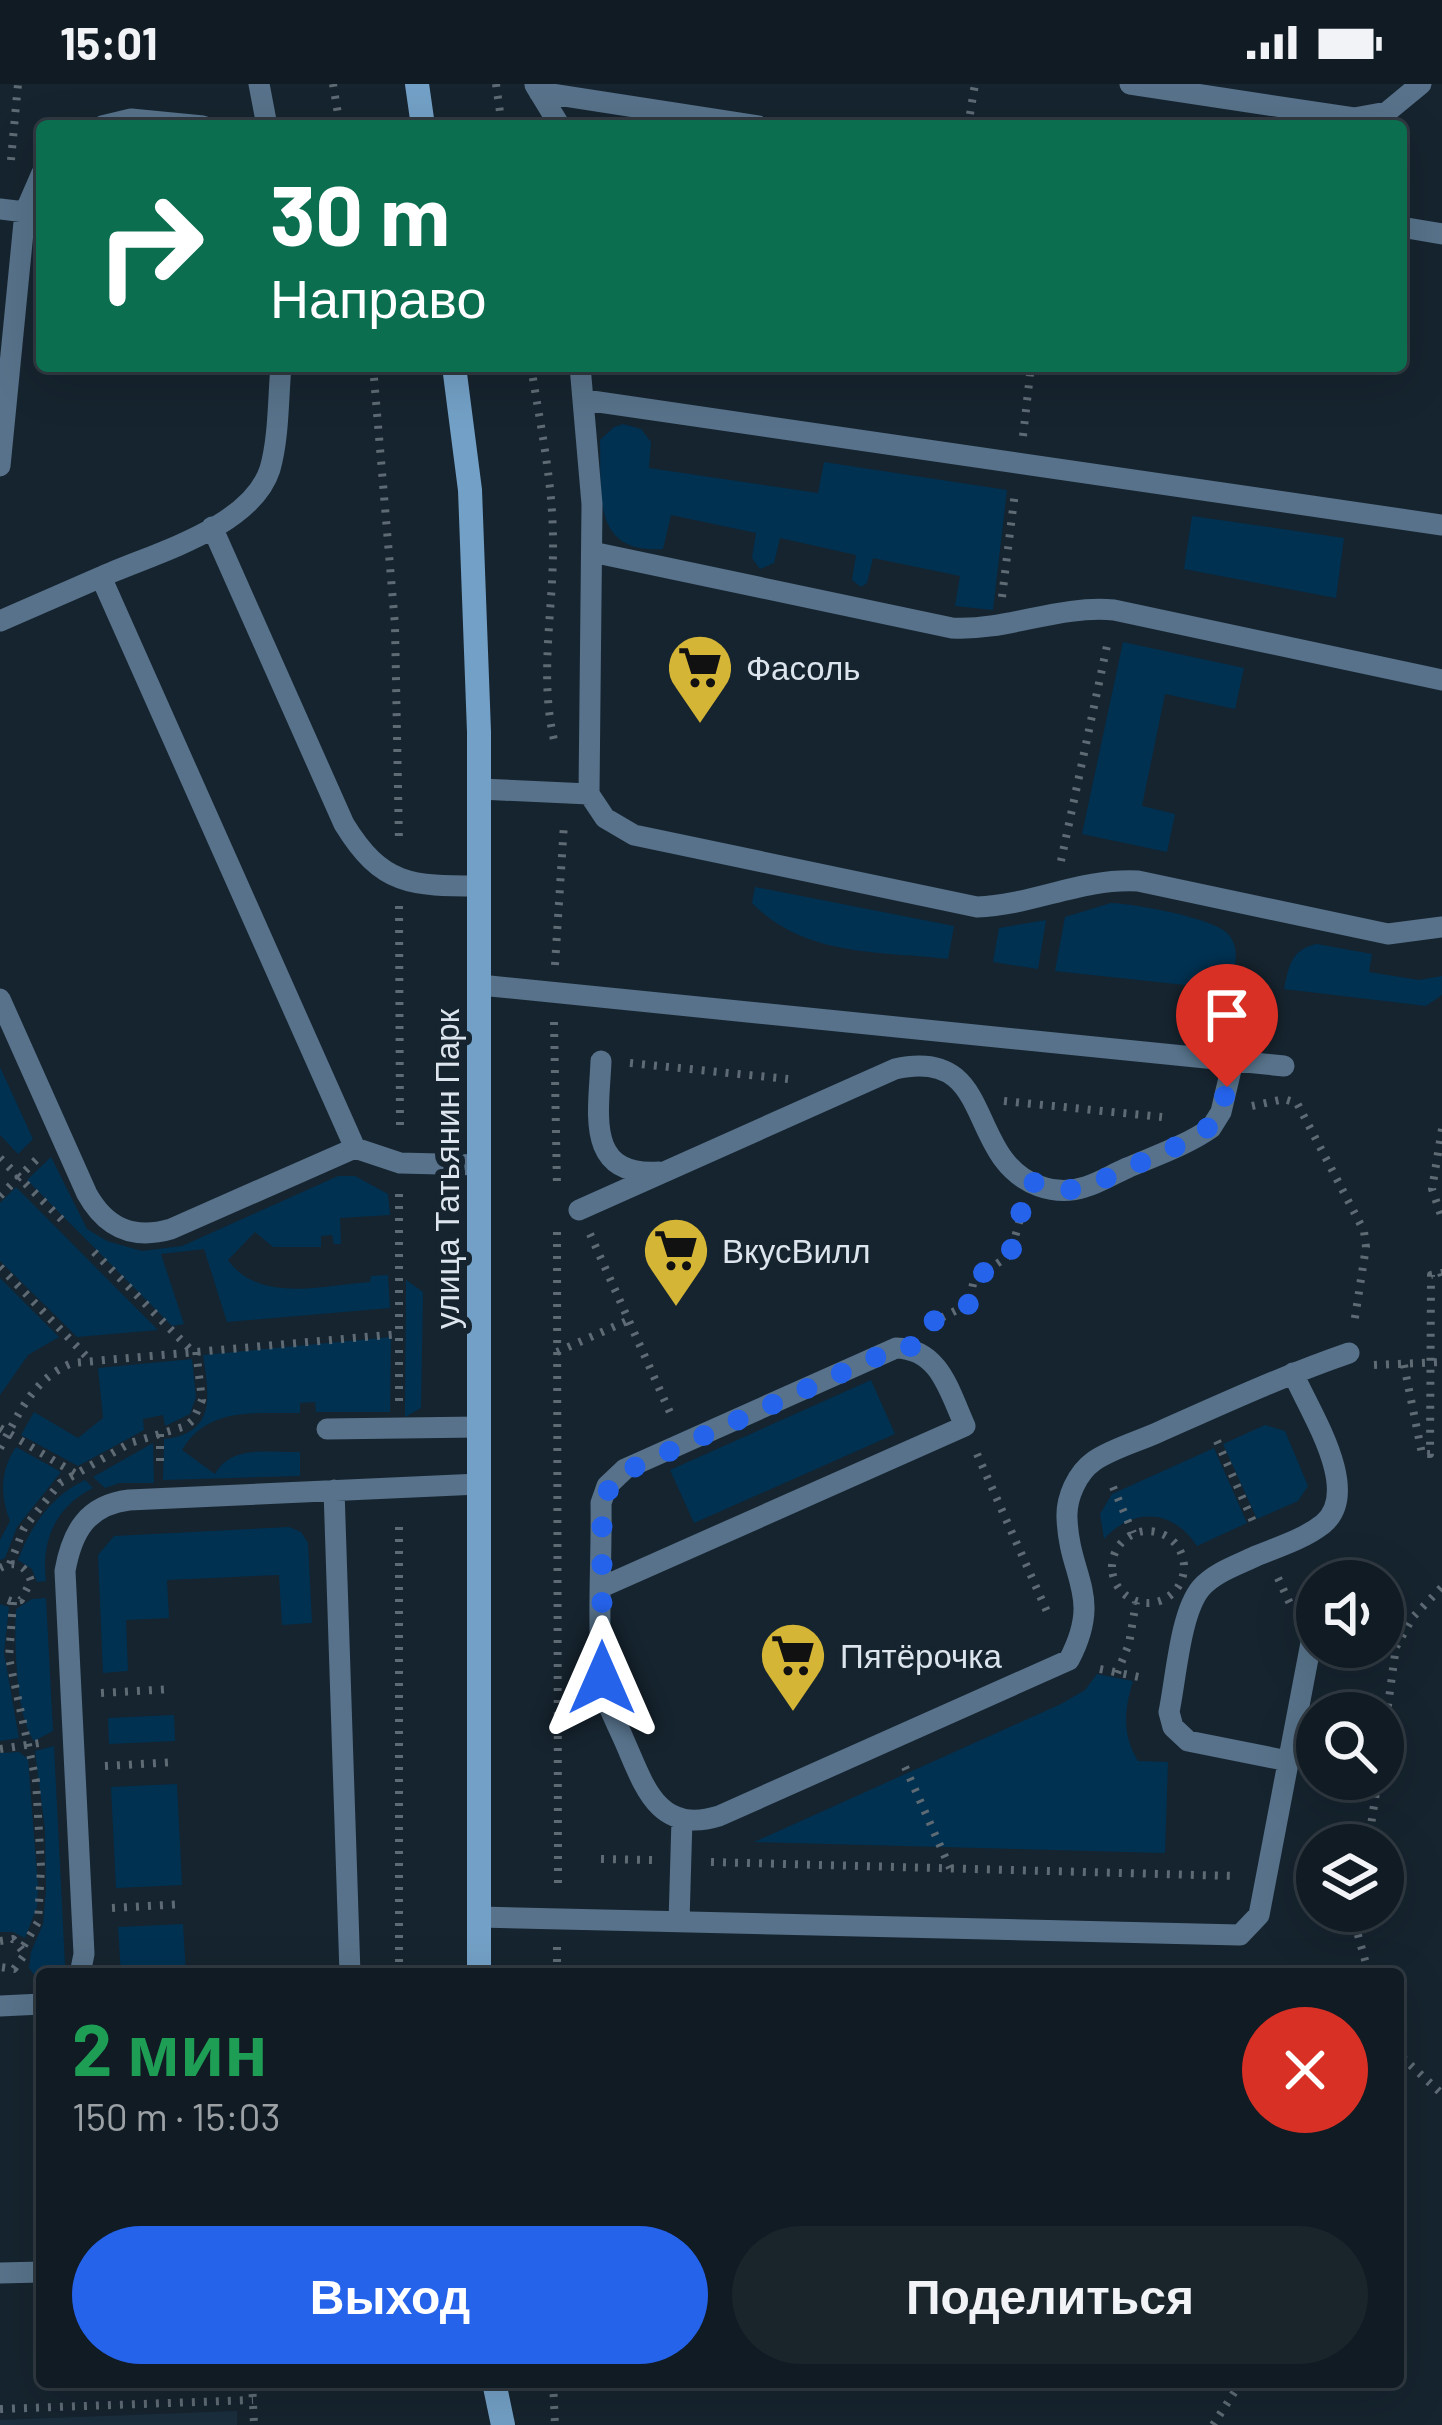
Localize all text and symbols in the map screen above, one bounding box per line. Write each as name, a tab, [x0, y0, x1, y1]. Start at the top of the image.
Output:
text: 15:01	[60, 15, 158, 69]
text: 30 m	[270, 162, 450, 263]
icon: right	[72, 168, 228, 324]
text: Направо	[270, 264, 486, 329]
supermarket icon: Фасоль	[665, 632, 735, 726]
place label: Фасоль	[746, 647, 860, 687]
pin	[1176, 964, 1278, 1087]
icon: arrive	[1194, 982, 1260, 1048]
street label: улица Татьянин Парк	[426, 1008, 466, 1329]
supermarket icon: ВкусВилл	[641, 1215, 711, 1309]
place label: ВкусВилл	[722, 1230, 870, 1270]
map controls	[1296, 1560, 1404, 1932]
button: sound	[1296, 1560, 1404, 1668]
position arrow	[539, 1615, 665, 1741]
supermarket icon: Пятёрочка	[758, 1620, 828, 1714]
place label: Пятёрочка	[840, 1635, 1002, 1675]
button: search	[1296, 1692, 1404, 1800]
button: layers	[1296, 1824, 1404, 1932]
text: 2 мин	[72, 2004, 268, 2090]
button: close	[1242, 2007, 1368, 2133]
text: 150 m · 15:03	[72, 2092, 281, 2139]
button: Выход	[72, 2226, 708, 2364]
button: Поделиться	[732, 2226, 1368, 2364]

